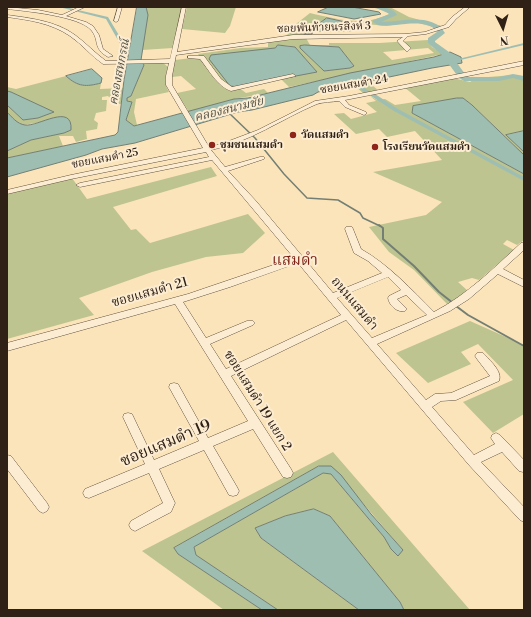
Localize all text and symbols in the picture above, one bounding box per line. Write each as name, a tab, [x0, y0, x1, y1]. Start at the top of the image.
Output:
north arrow	[483, 8, 523, 48]
street label: ซอยพันท้ายนรสิงห์ 3	[277, 20, 371, 36]
text: N	[499, 33, 509, 47]
water label: คลองสหกรณ์	[107, 38, 133, 106]
street label: ซอยแสมดำ 24	[319, 73, 389, 97]
water label: คลองสนามชัย	[193, 94, 265, 126]
place label: วัดแสมดำ	[301, 128, 349, 142]
marker: วัดแสมดำ	[288, 130, 298, 140]
place label: ชุมชนแสมดำ	[220, 138, 283, 152]
marker: ชุมชนแสมดำ	[207, 140, 217, 150]
place label: โรงเรียนวัดแสมดำ	[383, 140, 470, 154]
marker: โรงเรียนวัดแสมดำ	[370, 142, 380, 152]
street label: ซอยแสมดำ 25	[70, 146, 140, 172]
district label: แสมดำ	[272, 252, 318, 270]
street label: ถนนแสมดำ	[327, 274, 381, 334]
street label: ซอยแสมดำ 21	[110, 275, 190, 311]
street label: ซอยแสมดำ 19 แยก 2	[220, 348, 294, 454]
street label: ซอยแสมดำ 19	[118, 416, 214, 472]

